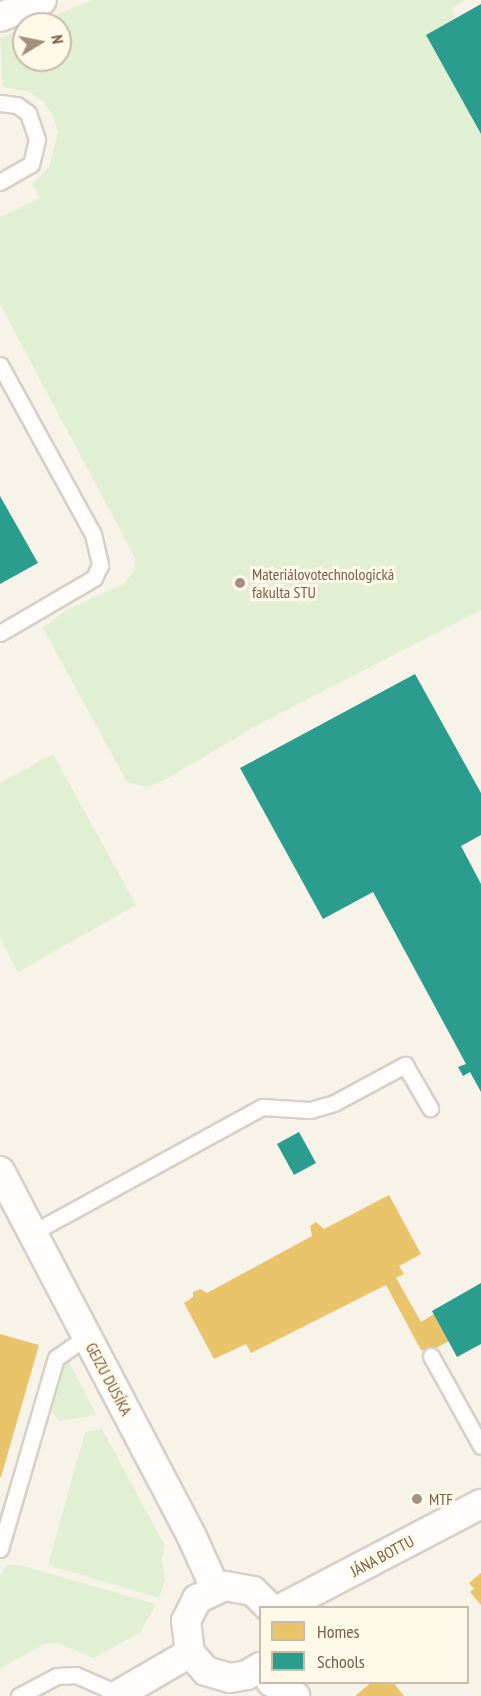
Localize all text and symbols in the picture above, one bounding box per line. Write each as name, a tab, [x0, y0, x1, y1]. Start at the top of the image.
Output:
north arrow	[12, 12, 72, 72]
text: N	[47, 33, 68, 45]
place label: Materiálovotechnologická fakulta STU	[252, 564, 394, 602]
marker: Materiálovotechnologická fakulta STU	[233, 576, 247, 590]
street label: GEJZU DUSÍKA	[82, 1339, 136, 1419]
place label: MTF	[429, 1489, 453, 1509]
marker: MTF	[410, 1492, 424, 1506]
street label: JÁNA BOTTU	[347, 1531, 417, 1581]
legend	[259, 1606, 469, 1684]
text: Homes	[317, 1620, 360, 1643]
text: Schools	[317, 1650, 365, 1673]

